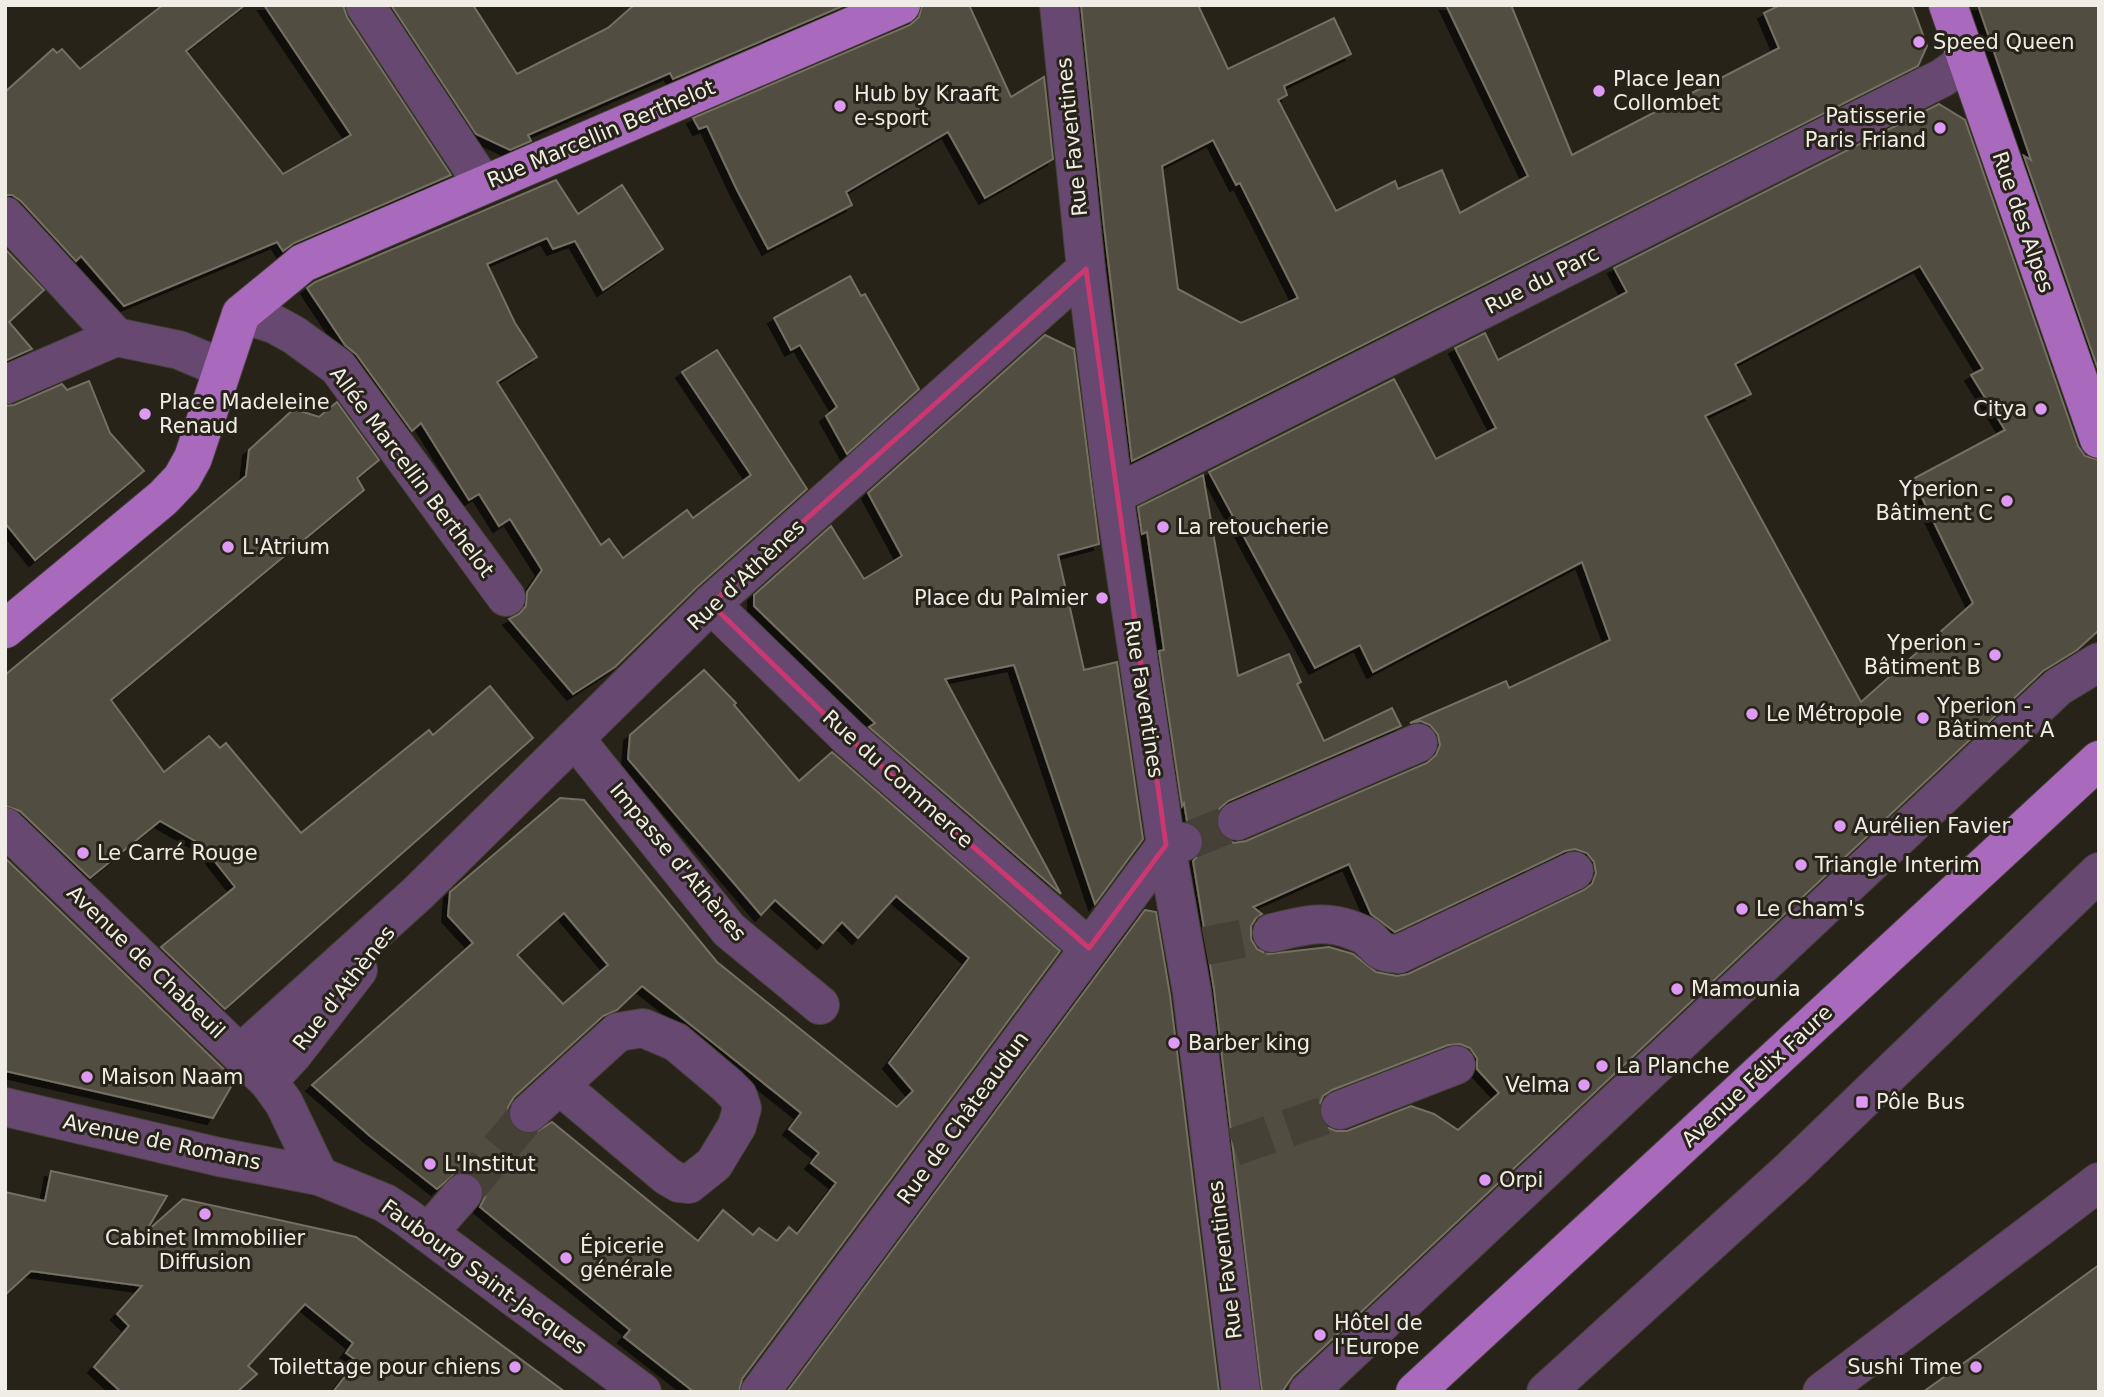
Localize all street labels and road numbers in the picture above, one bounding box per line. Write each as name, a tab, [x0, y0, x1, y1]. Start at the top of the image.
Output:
street label: Rue Faventines	[1052, 56, 1092, 218]
street label: Rue Marcellin Berthelot	[484, 75, 718, 193]
street label: Rue des Alpes	[1988, 148, 2058, 296]
street label: Rue du Parc	[1481, 241, 1603, 319]
street label: Allée Marcellin Berthelot	[325, 362, 499, 582]
street label: Rue d'Athènes	[682, 515, 810, 635]
street label: Rue Faventines	[1120, 618, 1168, 780]
street label: Rue du Commerce	[818, 705, 978, 853]
street label: Impasse d'Athènes	[605, 778, 751, 946]
street label: Avenue de Chabeuil	[62, 881, 230, 1043]
street label: Rue d'Athènes	[288, 921, 400, 1055]
street label: Avenue Félix Faure	[1677, 1000, 1837, 1152]
street label: Rue de Châteaudun	[892, 1027, 1034, 1209]
street label: Avenue de Romans	[61, 1109, 263, 1175]
street label: Rue Faventines	[1203, 1179, 1247, 1341]
street label: Faubourg Saint-Jacques	[377, 1195, 591, 1359]

